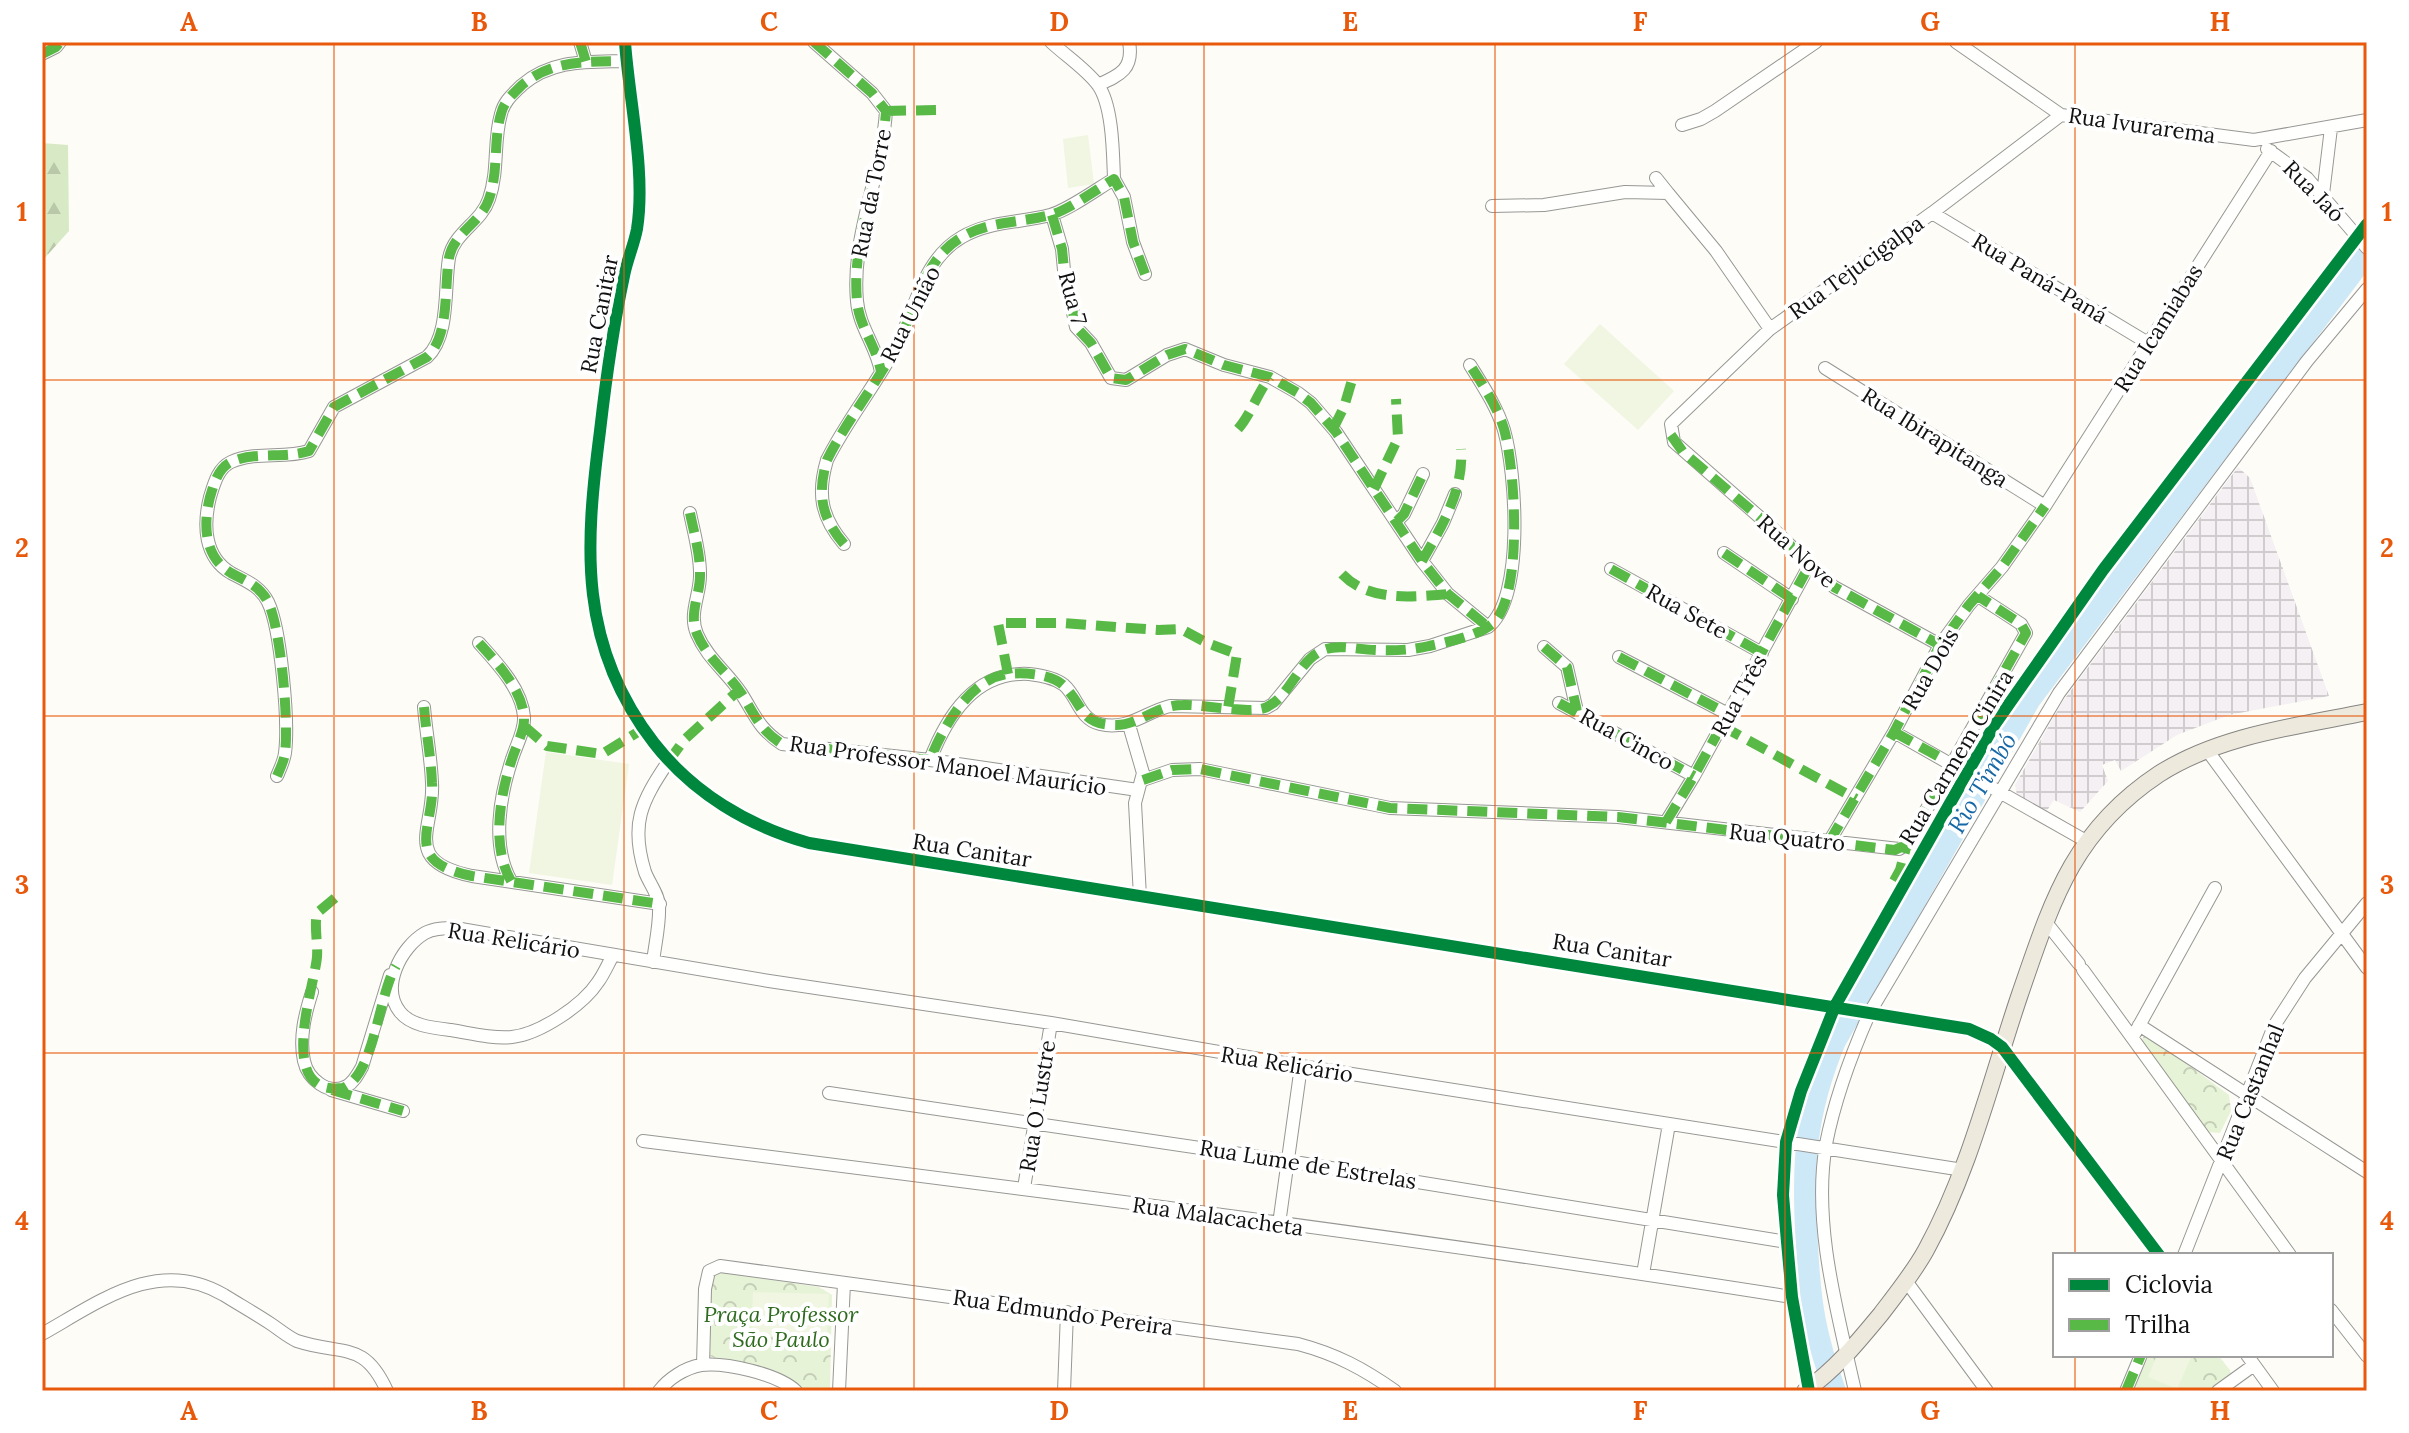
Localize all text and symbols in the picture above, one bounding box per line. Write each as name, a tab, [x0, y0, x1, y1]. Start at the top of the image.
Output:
text: A	[180, 5, 198, 38]
text: B	[470, 5, 488, 38]
text: C	[760, 5, 778, 38]
text: D	[1049, 5, 1069, 38]
text: E	[1342, 5, 1358, 38]
text: F	[1633, 5, 1648, 38]
text: G	[1920, 5, 1940, 38]
text: H	[2210, 5, 2230, 38]
street label: Rua Ivurarema	[2067, 101, 2217, 149]
street label: Rua da Torre	[845, 126, 897, 260]
street label: Rua Jaó	[2277, 154, 2351, 228]
text: 1	[17, 195, 27, 228]
text: 1	[2382, 195, 2392, 228]
street label: Rua Tejucigalpa	[1783, 209, 1929, 325]
street label: Rua Paná-Paná	[1967, 227, 2113, 329]
street label: Rua Canitar	[574, 252, 624, 376]
street label: Rua Icamiabas	[2108, 259, 2208, 397]
street label: Rua União	[874, 261, 946, 367]
street label: Rua 7	[1052, 268, 1094, 328]
street label: Rua Ibirapitanga	[1857, 381, 2013, 493]
street label: Rua Nove	[1752, 508, 1842, 594]
text: 2	[15, 531, 29, 564]
text: 2	[2380, 531, 2394, 564]
street label: Rua Sete	[1641, 577, 1733, 645]
street label: Rua Dois	[1895, 623, 1965, 715]
street label: Rua Três	[1705, 649, 1773, 741]
street label: Rua Carmem Cinira	[1893, 664, 2019, 850]
street label: Rua Cinco	[1575, 702, 1679, 776]
water label: Rio Timbó	[1941, 727, 2023, 839]
street label: Rua Professor Manoel Maurício	[788, 729, 1108, 801]
street label: Rua Quatro	[1728, 817, 1846, 857]
street label: Rua Canitar	[910, 827, 1034, 873]
text: 3	[15, 868, 29, 901]
text: 3	[2380, 868, 2394, 901]
street label: Rua Relicário	[446, 916, 582, 964]
street label: Rua Canitar	[1550, 927, 1674, 973]
street label: Rua Castanhal	[2210, 1020, 2290, 1164]
street label: Rua O Lustre	[1013, 1038, 1061, 1174]
street label: Rua Relicário	[1219, 1040, 1355, 1088]
street label: Rua Lume de Estrelas	[1197, 1133, 1419, 1195]
street label: Rua Malacacheta	[1131, 1190, 1305, 1242]
text: 4	[15, 1204, 29, 1237]
text: 4	[2380, 1204, 2394, 1237]
legend	[2053, 1253, 2333, 1357]
text: Ciclovia	[2125, 1269, 2213, 1300]
street label: Rua Edmundo Pereira	[951, 1283, 1175, 1341]
park label: Praça Professor São Paulo	[703, 1300, 860, 1353]
text: Trilha	[2125, 1309, 2190, 1340]
text: A	[180, 1394, 198, 1427]
text: B	[470, 1394, 488, 1427]
text: C	[760, 1394, 778, 1427]
text: D	[1049, 1394, 1069, 1427]
text: E	[1342, 1394, 1358, 1427]
text: F	[1633, 1394, 1648, 1427]
text: G	[1920, 1394, 1940, 1427]
text: H	[2210, 1394, 2230, 1427]

